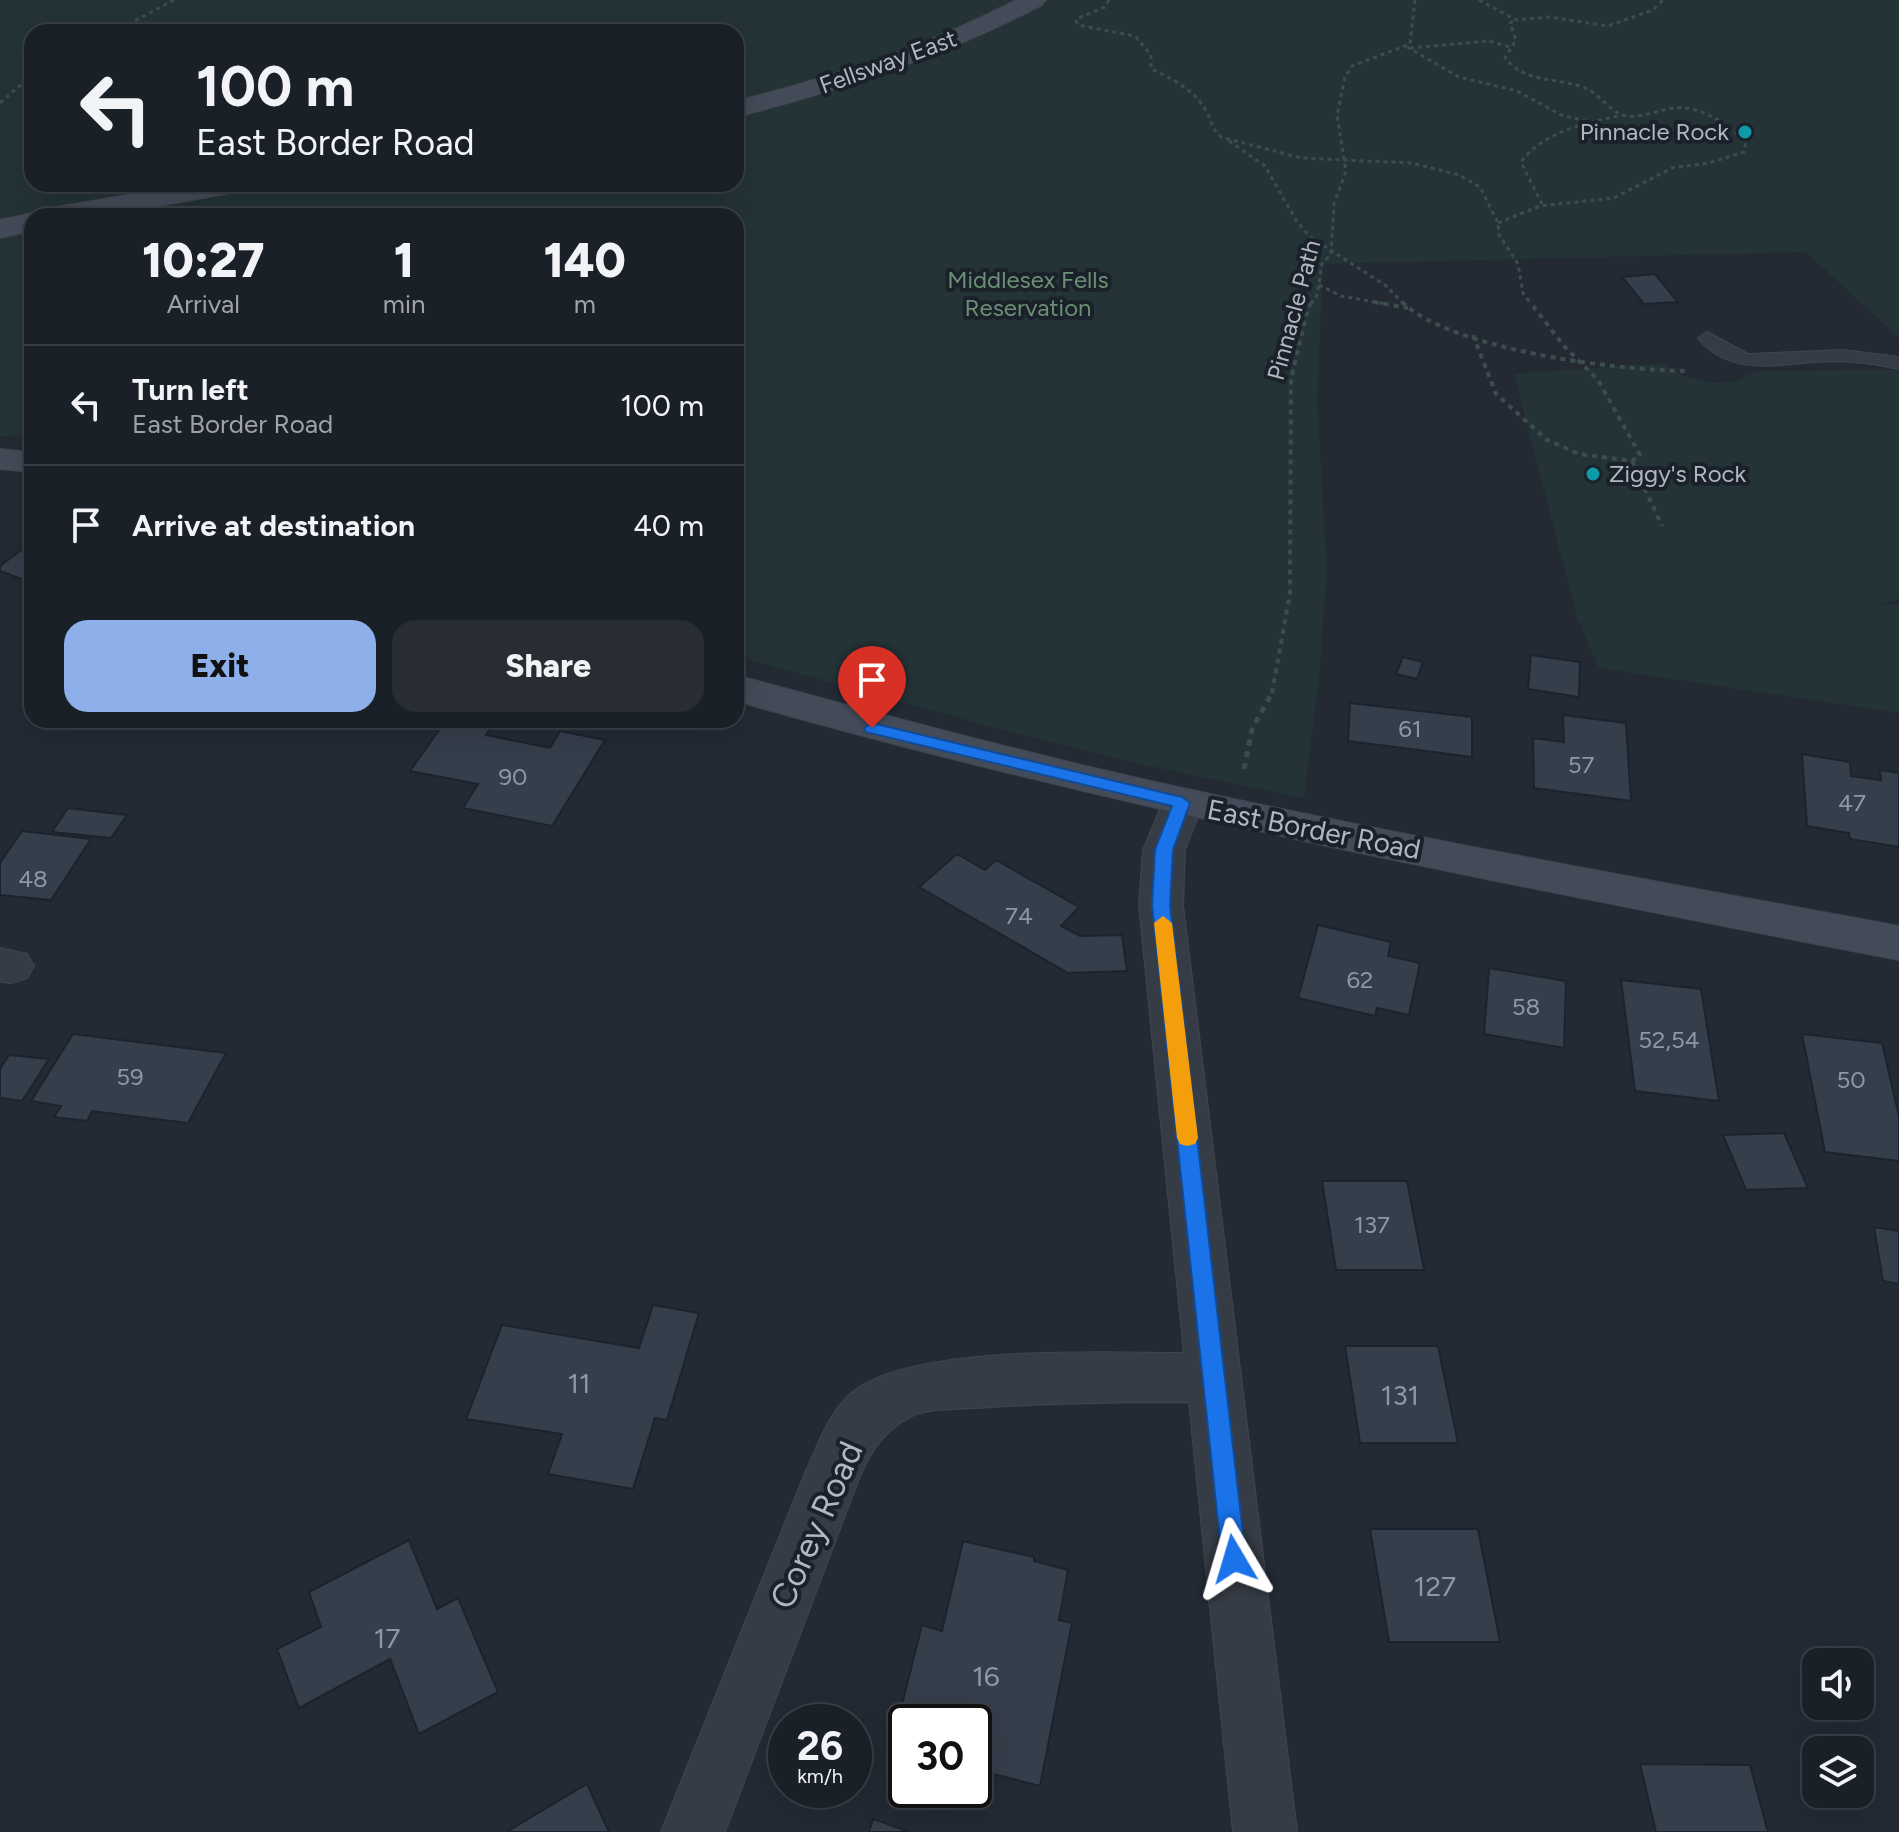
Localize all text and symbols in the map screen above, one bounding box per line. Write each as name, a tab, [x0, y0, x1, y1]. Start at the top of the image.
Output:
street label: Fellsway East	[815, 23, 960, 100]
text: 100 m	[196, 53, 354, 120]
icon: left	[64, 56, 168, 160]
place label: Pinnacle Rock	[1580, 117, 1729, 146]
text: East Border Road	[196, 121, 475, 164]
marker: Pinnacle Rock	[1736, 123, 1754, 141]
text: 10:27	[142, 231, 265, 289]
text: 1	[394, 231, 414, 289]
text: 140	[544, 231, 626, 289]
street label: Pinnacle Path	[1261, 236, 1326, 383]
park label: Middlesex Fells Reservation	[947, 265, 1109, 322]
text: Arrival	[167, 288, 240, 320]
text: min	[383, 288, 425, 320]
text: m	[574, 288, 596, 320]
text: Turn left	[132, 371, 249, 408]
icon: left	[64, 383, 108, 427]
text: 100 m	[620, 387, 704, 424]
text: East Border Road	[132, 408, 333, 440]
place label: Ziggy's Rock	[1609, 459, 1747, 488]
marker: Ziggy's Rock	[1584, 465, 1602, 483]
icon: arrive	[64, 503, 108, 547]
text: Arrive at destination	[132, 507, 415, 544]
text: 40 m	[633, 507, 704, 544]
button: Exit	[64, 620, 376, 712]
button: Share	[392, 620, 704, 712]
pin	[838, 646, 906, 728]
icon: arrive	[850, 658, 894, 702]
house number: 61	[1398, 714, 1422, 743]
house number: 57	[1568, 750, 1594, 779]
house number: 90	[499, 762, 527, 791]
house number: 47	[1838, 788, 1866, 817]
street label: East Border Road	[1204, 792, 1424, 866]
house number: 48	[18, 864, 48, 893]
house number: 74	[1005, 901, 1033, 930]
house number: 62	[1347, 965, 1374, 994]
house number: 58	[1512, 992, 1540, 1021]
house number: 52,54	[1638, 1025, 1700, 1054]
house number: 59	[116, 1062, 144, 1091]
house number: 50	[1836, 1065, 1866, 1094]
house number: 137	[1354, 1210, 1390, 1239]
house number: 11	[567, 1366, 591, 1400]
house number: 131	[1381, 1378, 1419, 1412]
street label: Corey Road	[761, 1435, 871, 1615]
position arrow	[1192, 1517, 1276, 1601]
house number: 127	[1414, 1569, 1456, 1603]
house number: 17	[374, 1621, 400, 1655]
map controls	[1802, 1648, 1874, 1808]
button: sound	[1802, 1648, 1874, 1720]
house number: 16	[972, 1659, 1000, 1693]
speed limit sign: 30	[888, 1704, 992, 1808]
text: 26	[797, 1722, 843, 1770]
button: layers	[1802, 1736, 1874, 1808]
text: km/h	[797, 1764, 843, 1788]

